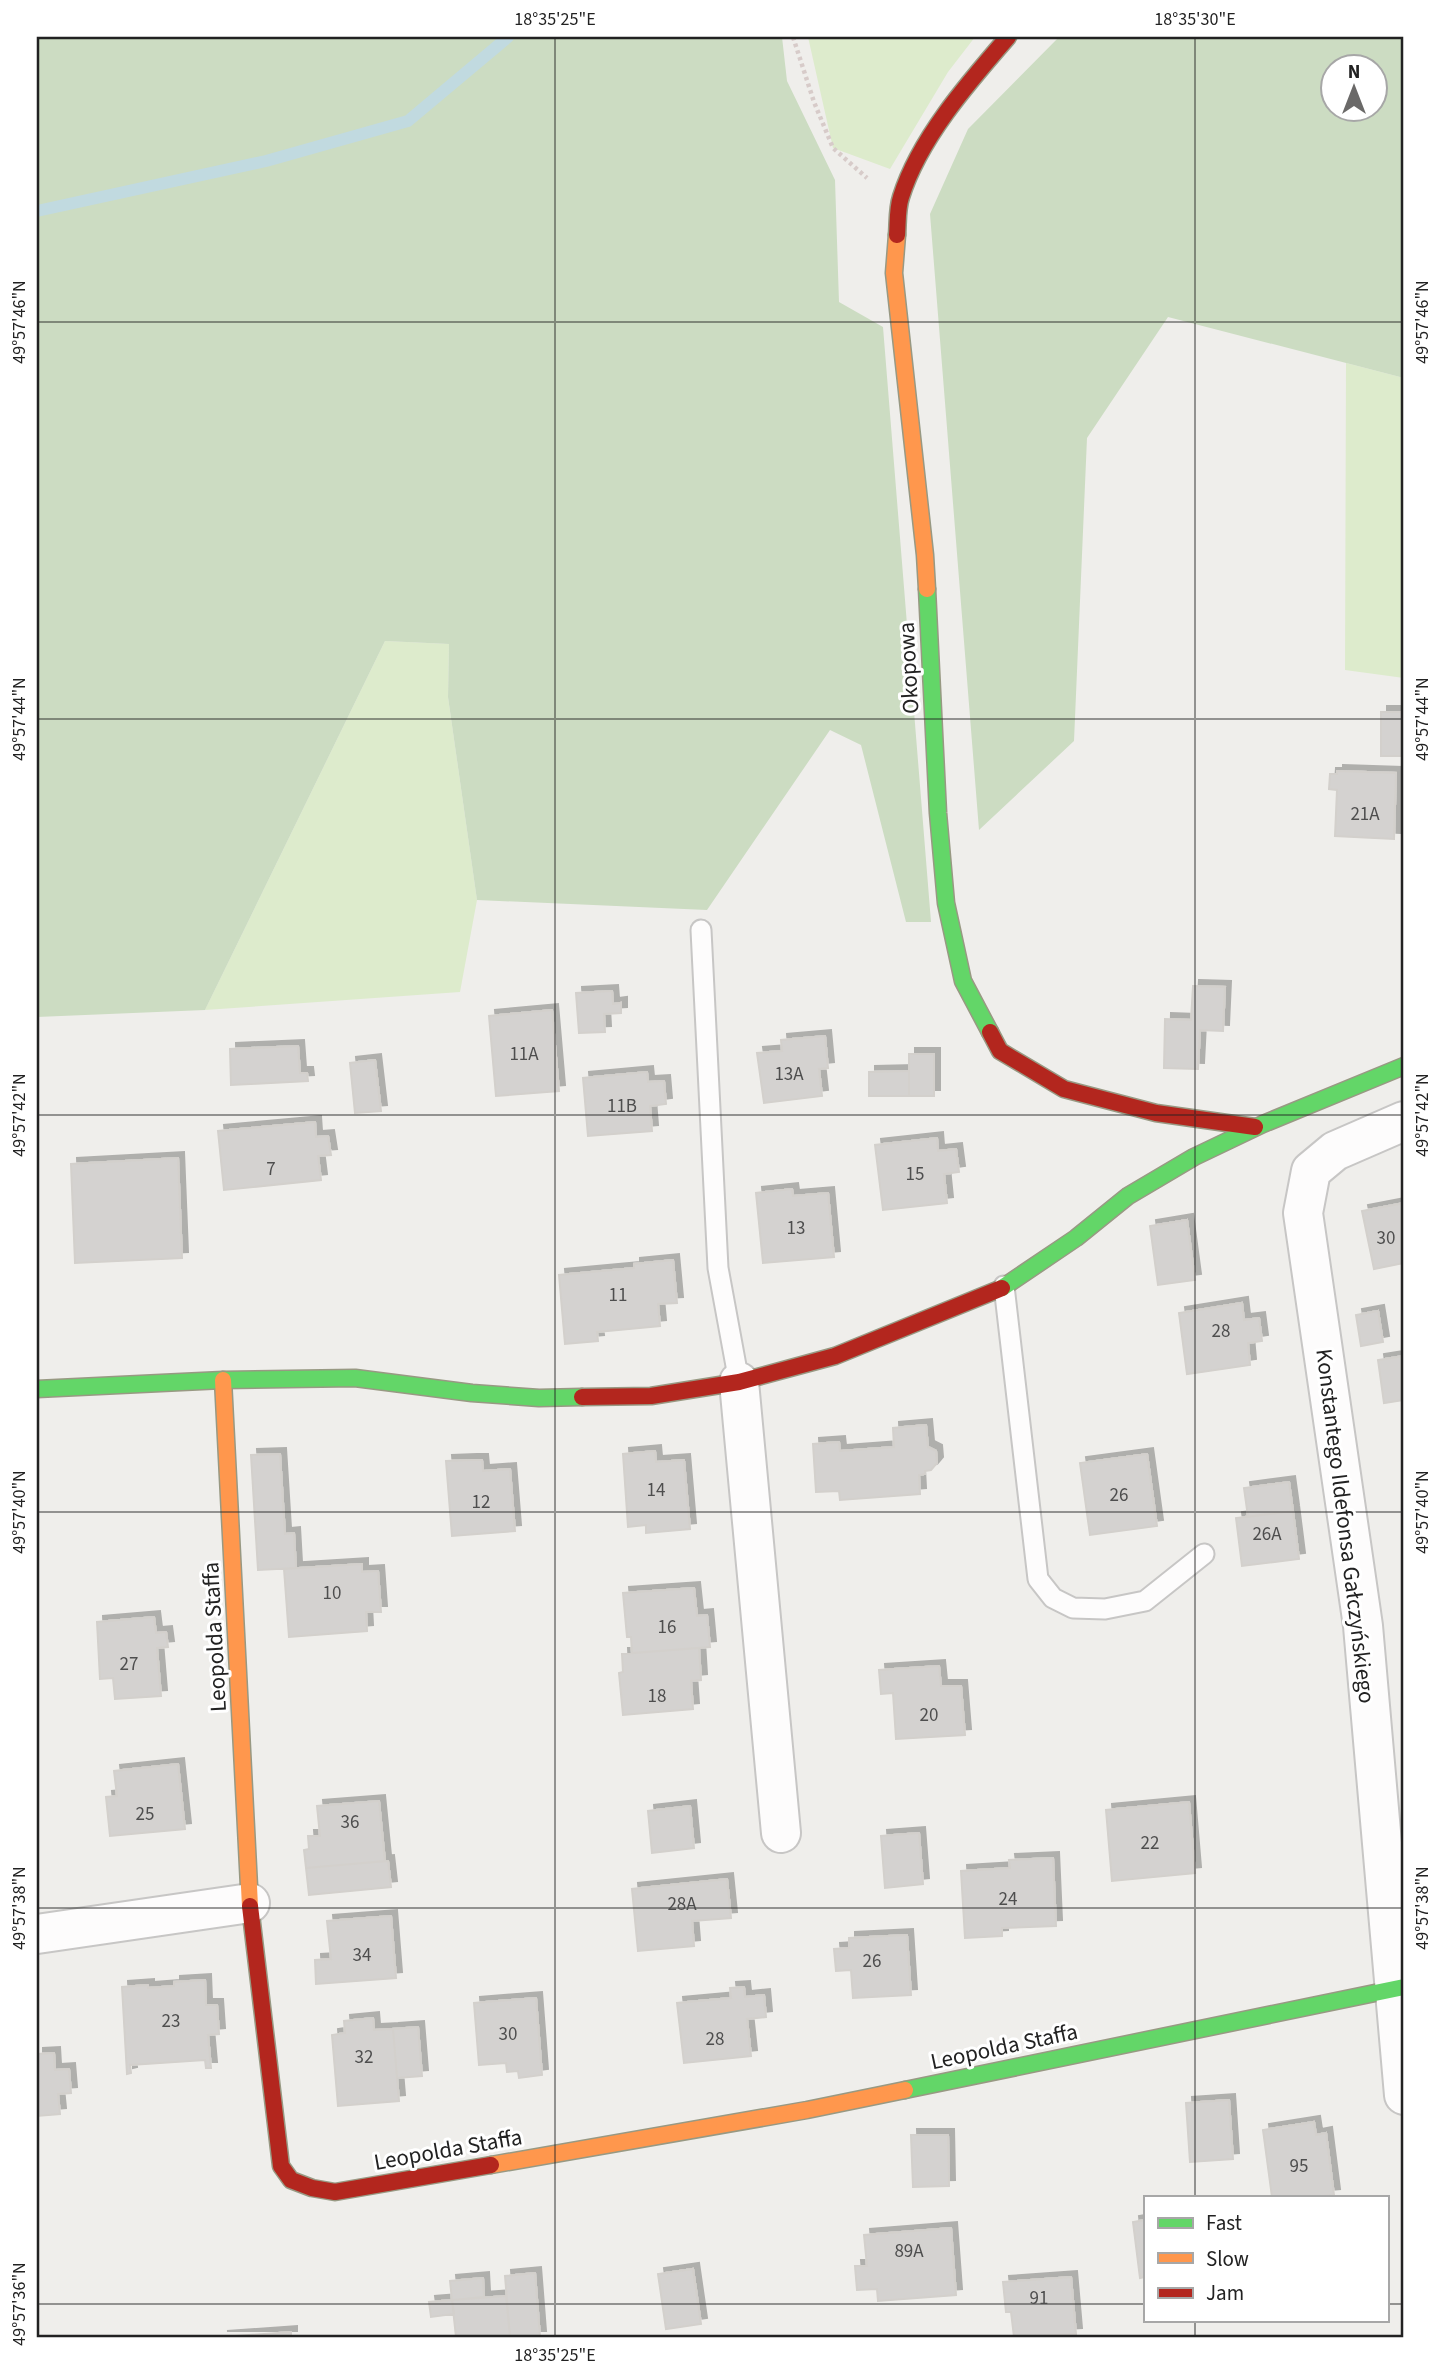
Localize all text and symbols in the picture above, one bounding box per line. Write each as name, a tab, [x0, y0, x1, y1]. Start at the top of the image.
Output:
text: 18°35'25"E	[514, 7, 596, 32]
text: 18°35'30"E	[1154, 7, 1236, 32]
north arrow	[1318, 52, 1388, 122]
text: N	[1348, 59, 1360, 86]
text: 49°57'46"N	[7, 280, 32, 364]
text: 49°57'46"N	[1410, 280, 1435, 364]
street label: Okopowa	[890, 621, 927, 715]
text: 49°57'44"N	[7, 677, 32, 761]
text: 49°57'44"N	[1410, 677, 1435, 761]
house number: 21A	[1350, 801, 1380, 828]
house number: 11A	[509, 1041, 539, 1068]
house number: 13A	[774, 1061, 804, 1088]
text: 49°57'42"N	[7, 1073, 32, 1157]
text: 49°57'42"N	[1410, 1073, 1435, 1157]
house number: 11B	[607, 1093, 637, 1120]
house number: 7	[266, 1156, 276, 1183]
house number: 15	[906, 1161, 924, 1188]
house number: 13	[787, 1215, 805, 1242]
house number: 30	[1377, 1225, 1395, 1252]
house number: 11	[609, 1282, 627, 1309]
house number: 28	[1212, 1318, 1230, 1345]
street label: Konstantego Ildefonsa Gałczyńskiego	[1307, 1347, 1384, 1705]
text: 49°57'40"N	[7, 1470, 32, 1554]
text: 49°57'40"N	[1410, 1470, 1435, 1554]
house number: 14	[647, 1477, 665, 1504]
house number: 26	[1110, 1482, 1128, 1509]
house number: 12	[472, 1489, 490, 1516]
house number: 26A	[1252, 1521, 1282, 1548]
street label: Leopolda Staffa	[194, 1561, 235, 1713]
house number: 10	[323, 1580, 341, 1607]
house number: 16	[658, 1614, 676, 1641]
house number: 27	[120, 1651, 138, 1678]
house number: 18	[648, 1683, 666, 1710]
house number: 20	[920, 1702, 938, 1729]
house number: 25	[136, 1801, 154, 1828]
house number: 36	[341, 1809, 359, 1836]
house number: 22	[1141, 1830, 1159, 1857]
text: 49°57'38"N	[7, 1866, 32, 1950]
text: 49°57'38"N	[1410, 1866, 1435, 1950]
house number: 24	[999, 1886, 1017, 1913]
house number: 28A	[667, 1891, 697, 1918]
house number: 34	[353, 1942, 371, 1969]
house number: 26	[863, 1948, 881, 1975]
house number: 23	[162, 2008, 180, 2035]
street label: Leopolda Staffa	[927, 2015, 1081, 2078]
house number: 30	[499, 2021, 517, 2048]
house number: 28	[706, 2026, 724, 2053]
house number: 32	[355, 2044, 373, 2071]
street label: Leopolda Staffa	[371, 2120, 525, 2179]
house number: 95	[1290, 2153, 1308, 2180]
legend	[1144, 2196, 1388, 2322]
text: Fast	[1206, 2208, 1242, 2238]
house number: 89A	[894, 2238, 924, 2265]
text: Slow	[1206, 2244, 1249, 2274]
text: 49°57'36"N	[7, 2262, 32, 2346]
text: Jam	[1206, 2278, 1244, 2308]
house number: 91	[1030, 2285, 1048, 2312]
text: 18°35'25"E	[514, 2343, 596, 2368]

